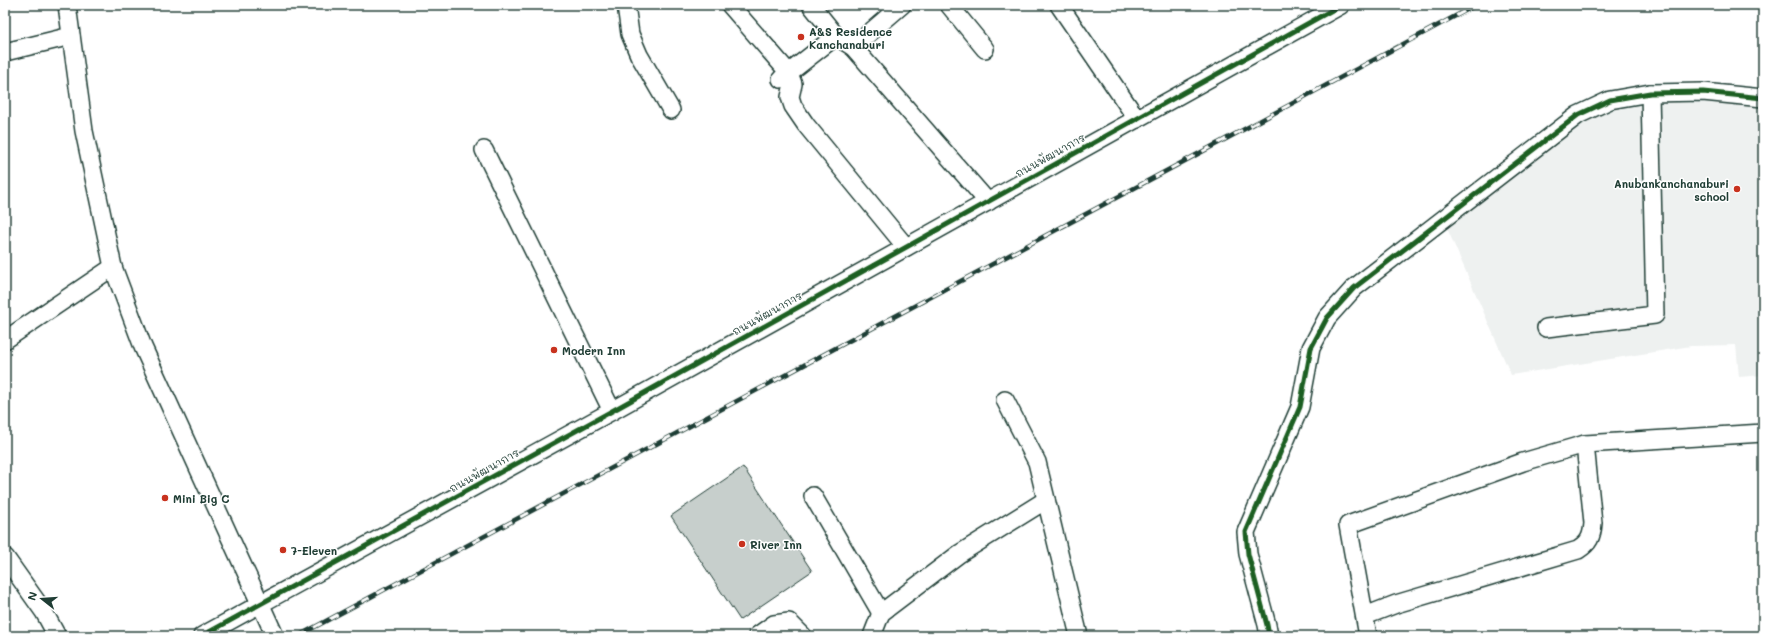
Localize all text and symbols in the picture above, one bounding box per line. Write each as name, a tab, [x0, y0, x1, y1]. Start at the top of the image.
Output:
place label: A&S Residence Kanchanaburi	[809, 24, 893, 52]
marker: A&S Residence Kanchanaburi	[796, 32, 806, 42]
street label: ถนนพัฒนาการ	[1012, 129, 1088, 181]
place label: Anubankanchanaburi school	[1614, 176, 1729, 204]
marker: Anubankanchanaburi school	[1732, 184, 1742, 194]
street label: ถนนพัฒนาการ	[729, 287, 805, 339]
place label: Modern Inn	[562, 343, 625, 358]
marker: Modern Inn	[549, 345, 559, 355]
street label: ถนนพัฒนาการ	[446, 444, 522, 496]
place label: Mini Big C	[173, 491, 229, 506]
marker: Mini Big C	[160, 493, 170, 503]
place label: River Inn	[750, 537, 802, 552]
marker: River Inn	[737, 539, 747, 549]
place label: 7-Eleven	[291, 543, 337, 558]
marker: 7-Eleven	[278, 545, 288, 555]
north arrow	[22, 579, 62, 619]
text: N	[24, 590, 40, 602]

